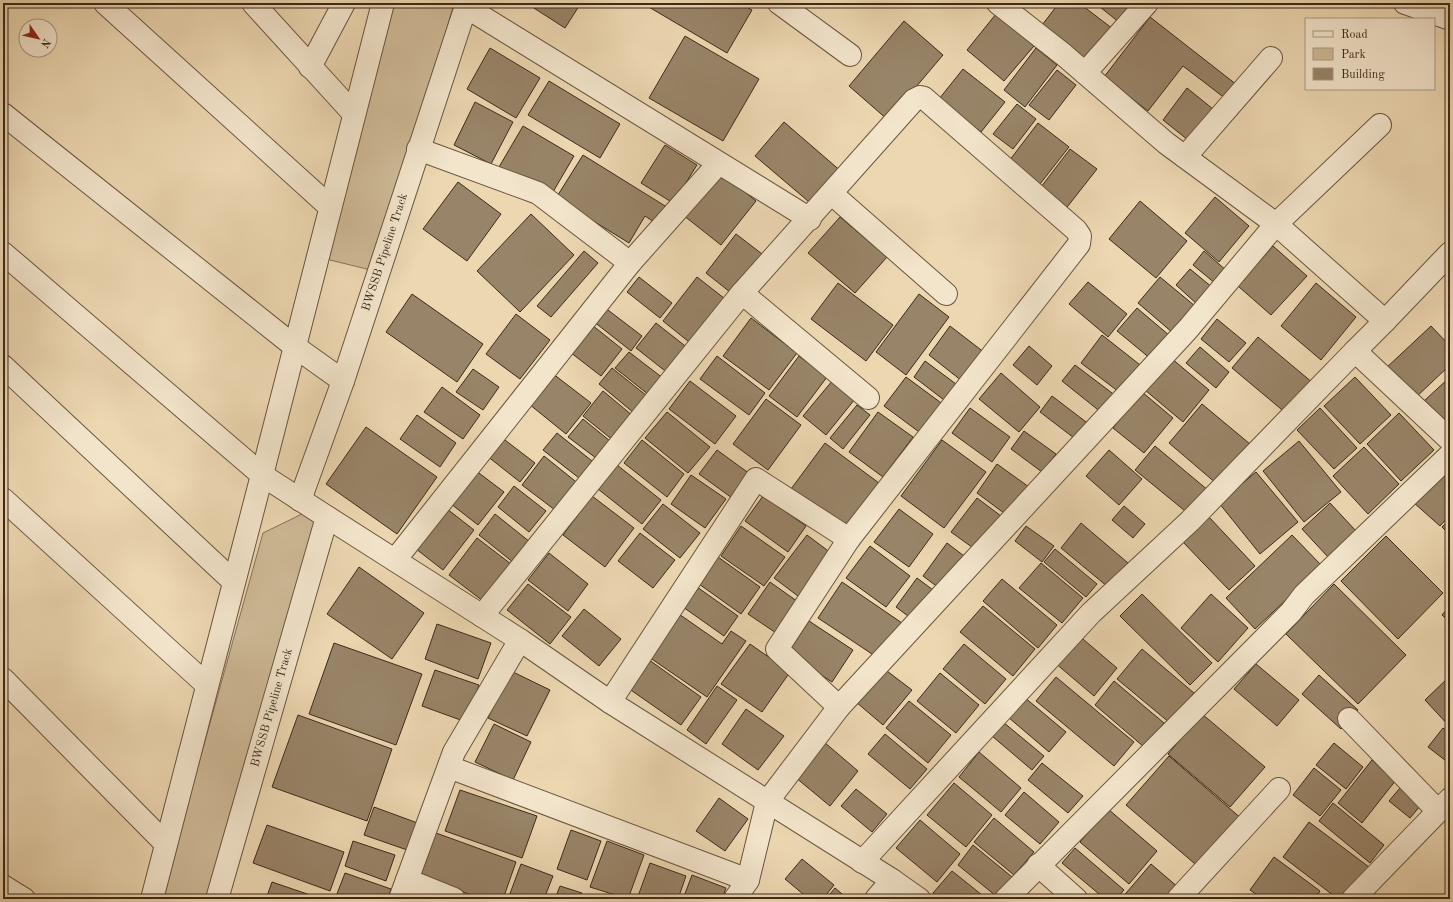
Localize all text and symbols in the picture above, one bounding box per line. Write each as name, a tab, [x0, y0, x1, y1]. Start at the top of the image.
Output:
north arrow	[18, 18, 58, 58]
legend	[1305, 18, 1435, 90]
text: Road	[1341, 29, 1368, 41]
text: N	[38, 36, 52, 50]
text: Park	[1341, 49, 1366, 61]
text: Building	[1341, 69, 1385, 81]
street label: BWSSB Pipeline Track	[360, 192, 410, 313]
street label: BWSSB Pipeline Track	[249, 647, 295, 769]

